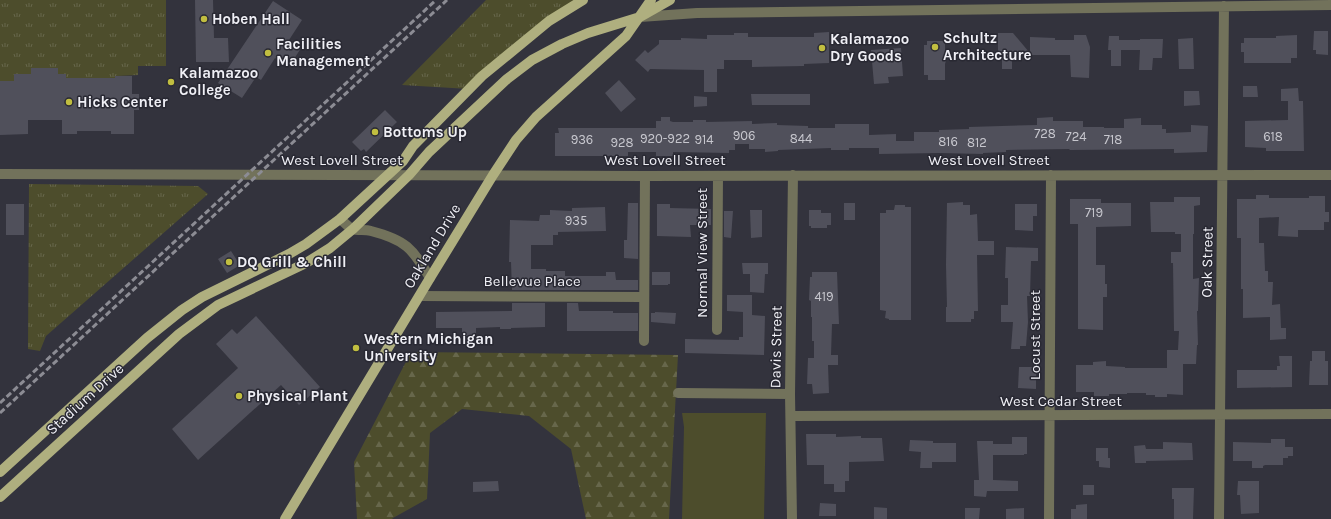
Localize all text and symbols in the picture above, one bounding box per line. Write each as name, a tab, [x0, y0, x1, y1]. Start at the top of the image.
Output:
place label: Hoben Hall	[212, 10, 290, 28]
marker: Hoben Hall	[199, 14, 209, 24]
place label: Schultz Architecture	[943, 29, 1031, 64]
place label: Kalamazoo Dry Goods	[830, 30, 909, 65]
place label: Facilities Management	[276, 35, 370, 70]
marker: Schultz Architecture	[930, 42, 940, 52]
marker: Kalamazoo Dry Goods	[817, 43, 827, 53]
marker: Facilities Management	[263, 48, 273, 58]
place label: Kalamazoo College	[179, 64, 258, 99]
marker: Kalamazoo College	[166, 77, 176, 87]
place label: Hicks Center	[77, 93, 168, 111]
marker: Hicks Center	[64, 97, 74, 107]
place label: Bottoms Up	[383, 123, 467, 141]
house number: 728	[1034, 126, 1056, 141]
marker: Bottoms Up	[370, 127, 380, 137]
house number: 906	[733, 128, 755, 143]
house number: 724	[1066, 129, 1086, 144]
house number: 618	[1263, 129, 1283, 144]
house number: 920-922	[640, 131, 690, 146]
house number: 844	[790, 131, 812, 146]
house number: 936	[571, 132, 593, 147]
house number: 914	[694, 132, 714, 147]
house number: 718	[1104, 132, 1122, 147]
house number: 816	[938, 134, 958, 149]
house number: 928	[610, 135, 634, 150]
house number: 812	[967, 135, 987, 150]
street label: West Lovell Street	[281, 151, 403, 169]
street label: West Lovell Street	[604, 151, 726, 169]
street label: West Lovell Street	[928, 151, 1050, 169]
street label: Normal View Street	[693, 188, 711, 318]
street label: Oakland Drive	[400, 200, 464, 292]
house number: 719	[1085, 205, 1103, 220]
house number: 935	[565, 213, 587, 228]
street label: Oak Street	[1197, 226, 1217, 298]
place label: DQ Grill & Chill	[237, 253, 346, 271]
marker: DQ Grill & Chill	[224, 257, 234, 267]
street label: Bellevue Place	[483, 272, 581, 290]
house number: 419	[814, 289, 834, 304]
street label: Locust Street	[1026, 289, 1044, 380]
street label: Davis Street	[766, 305, 786, 389]
place label: Western Michigan University	[364, 330, 493, 365]
marker: Western Michigan University	[351, 343, 361, 353]
street label: Stadium Drive	[43, 360, 127, 438]
place label: Physical Plant	[247, 387, 348, 405]
marker: Physical Plant	[234, 391, 244, 401]
street label: West Cedar Street	[1000, 392, 1122, 410]

